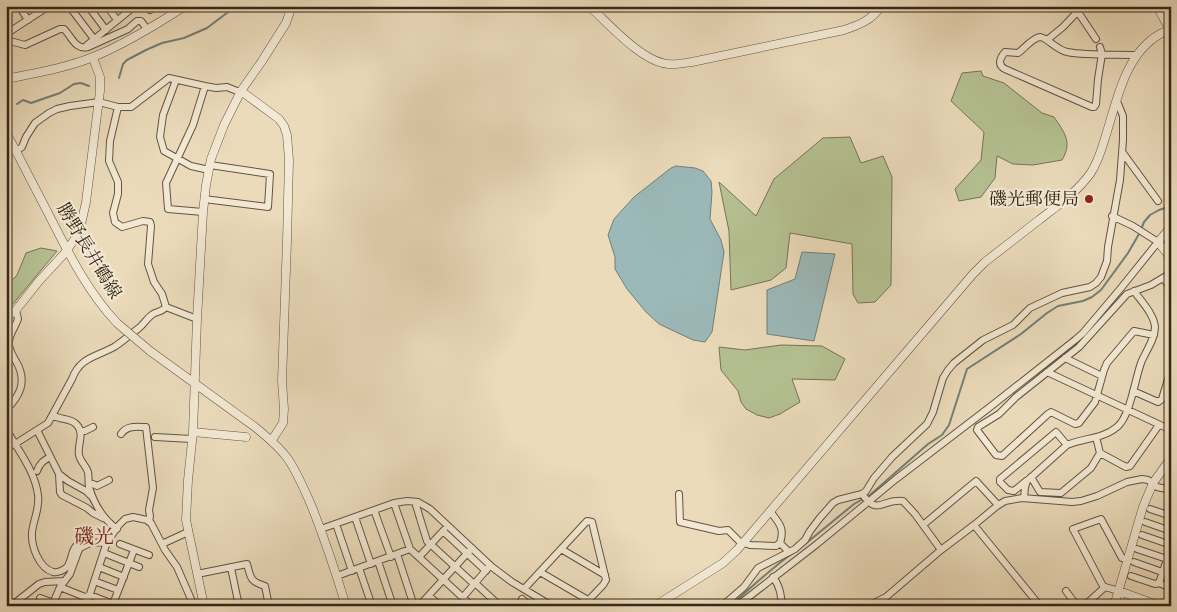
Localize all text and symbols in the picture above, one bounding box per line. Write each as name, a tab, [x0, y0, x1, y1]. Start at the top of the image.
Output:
place label: 磯光郵便局	[989, 189, 1079, 210]
marker: 磯光郵便局	[1083, 193, 1095, 205]
street label: 勝野長井鶴線	[52, 199, 126, 303]
district label: 磯光	[74, 525, 114, 548]

